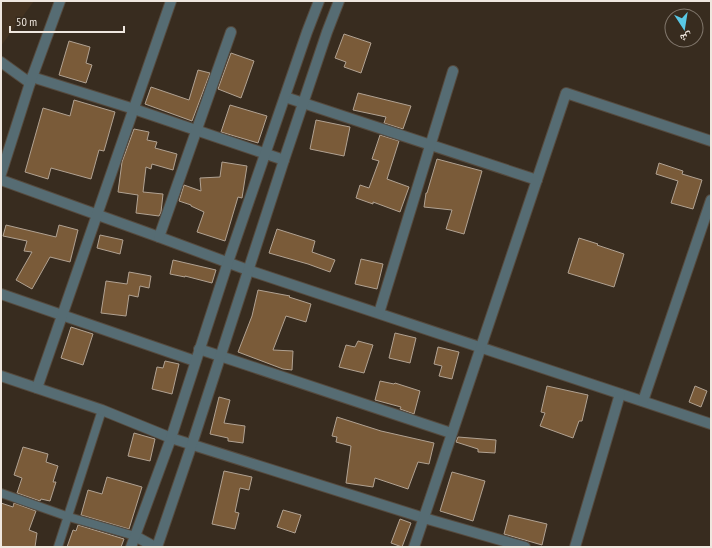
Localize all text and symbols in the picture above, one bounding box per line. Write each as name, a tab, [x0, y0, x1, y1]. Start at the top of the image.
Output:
scale bar	[10, 8, 124, 34]
north arrow	[664, 8, 704, 48]
text: 50 m	[16, 14, 37, 29]
text: ش	[678, 29, 693, 46]

